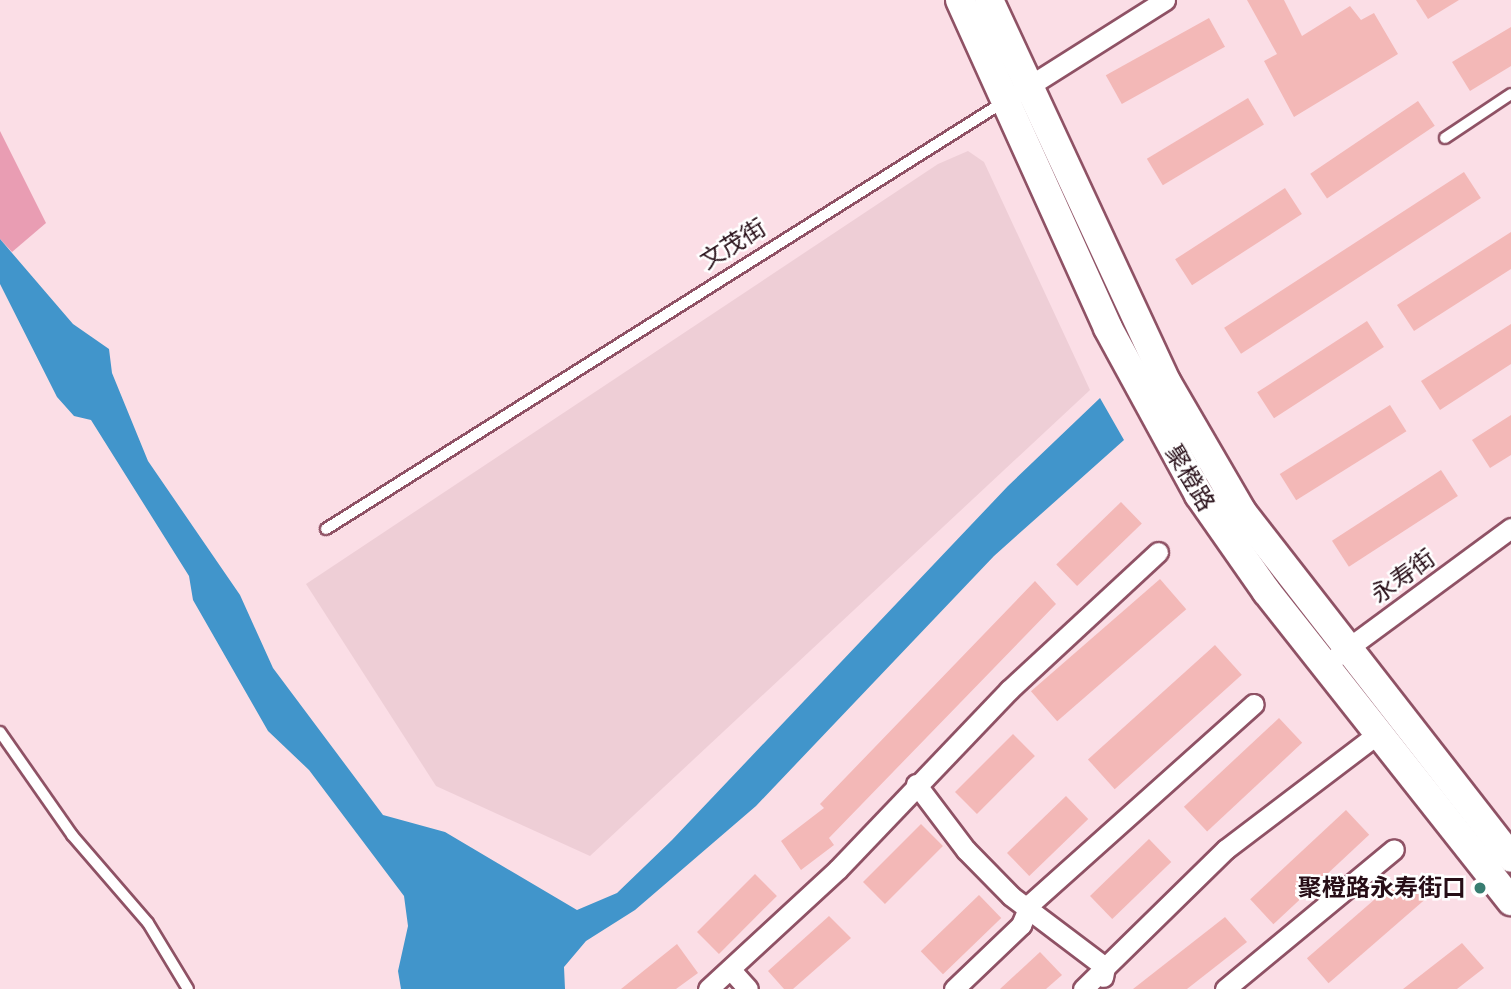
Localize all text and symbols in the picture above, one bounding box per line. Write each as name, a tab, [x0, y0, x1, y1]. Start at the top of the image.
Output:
street label: 文茂街	[695, 213, 771, 275]
street label: 聚橙路	[1159, 440, 1221, 516]
street label: 永寿街	[1365, 543, 1441, 609]
place label: 聚橙路永寿街口	[1298, 874, 1466, 902]
marker: 聚橙路永寿街口	[1472, 880, 1488, 896]

